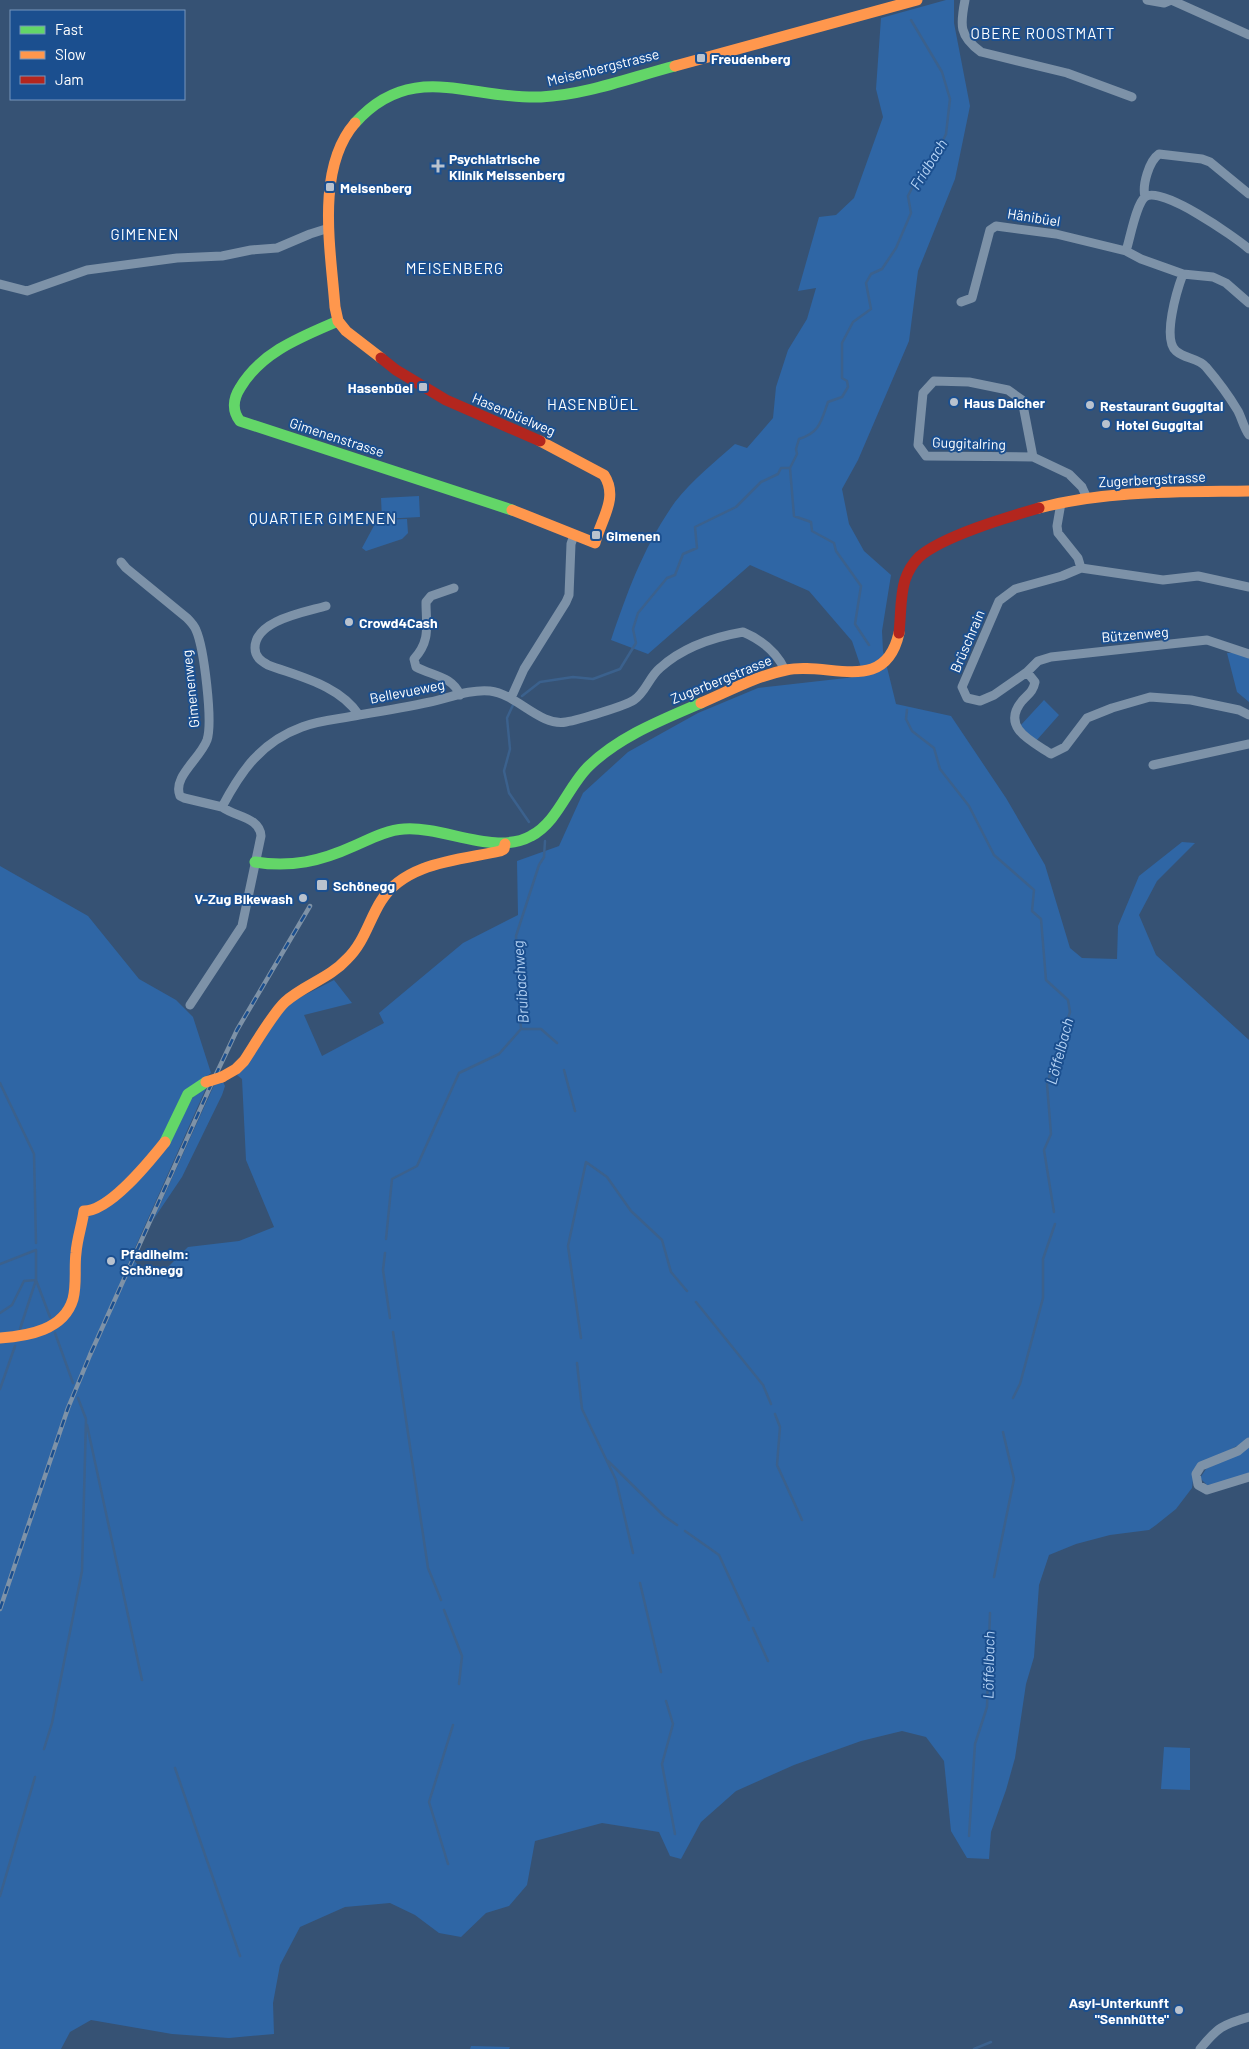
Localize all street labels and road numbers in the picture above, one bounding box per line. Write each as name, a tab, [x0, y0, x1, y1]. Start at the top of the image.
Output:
street label: Meisenbergstrasse	[545, 45, 661, 89]
street label: Hänibüel	[1006, 204, 1062, 230]
street label: Hasenbüelweg	[470, 389, 558, 439]
street label: Gimenenstrasse	[288, 414, 386, 460]
street label: Guggitalring	[932, 433, 1006, 453]
street label: Zugerbergstrasse	[1098, 468, 1206, 490]
street label: Brüschrain	[946, 607, 988, 675]
street label: Bützenweg	[1101, 623, 1169, 645]
street label: Gimenenweg	[177, 649, 203, 729]
street label: Zugerbergstrasse	[668, 651, 774, 707]
street label: Bellevueweg	[368, 675, 446, 707]

